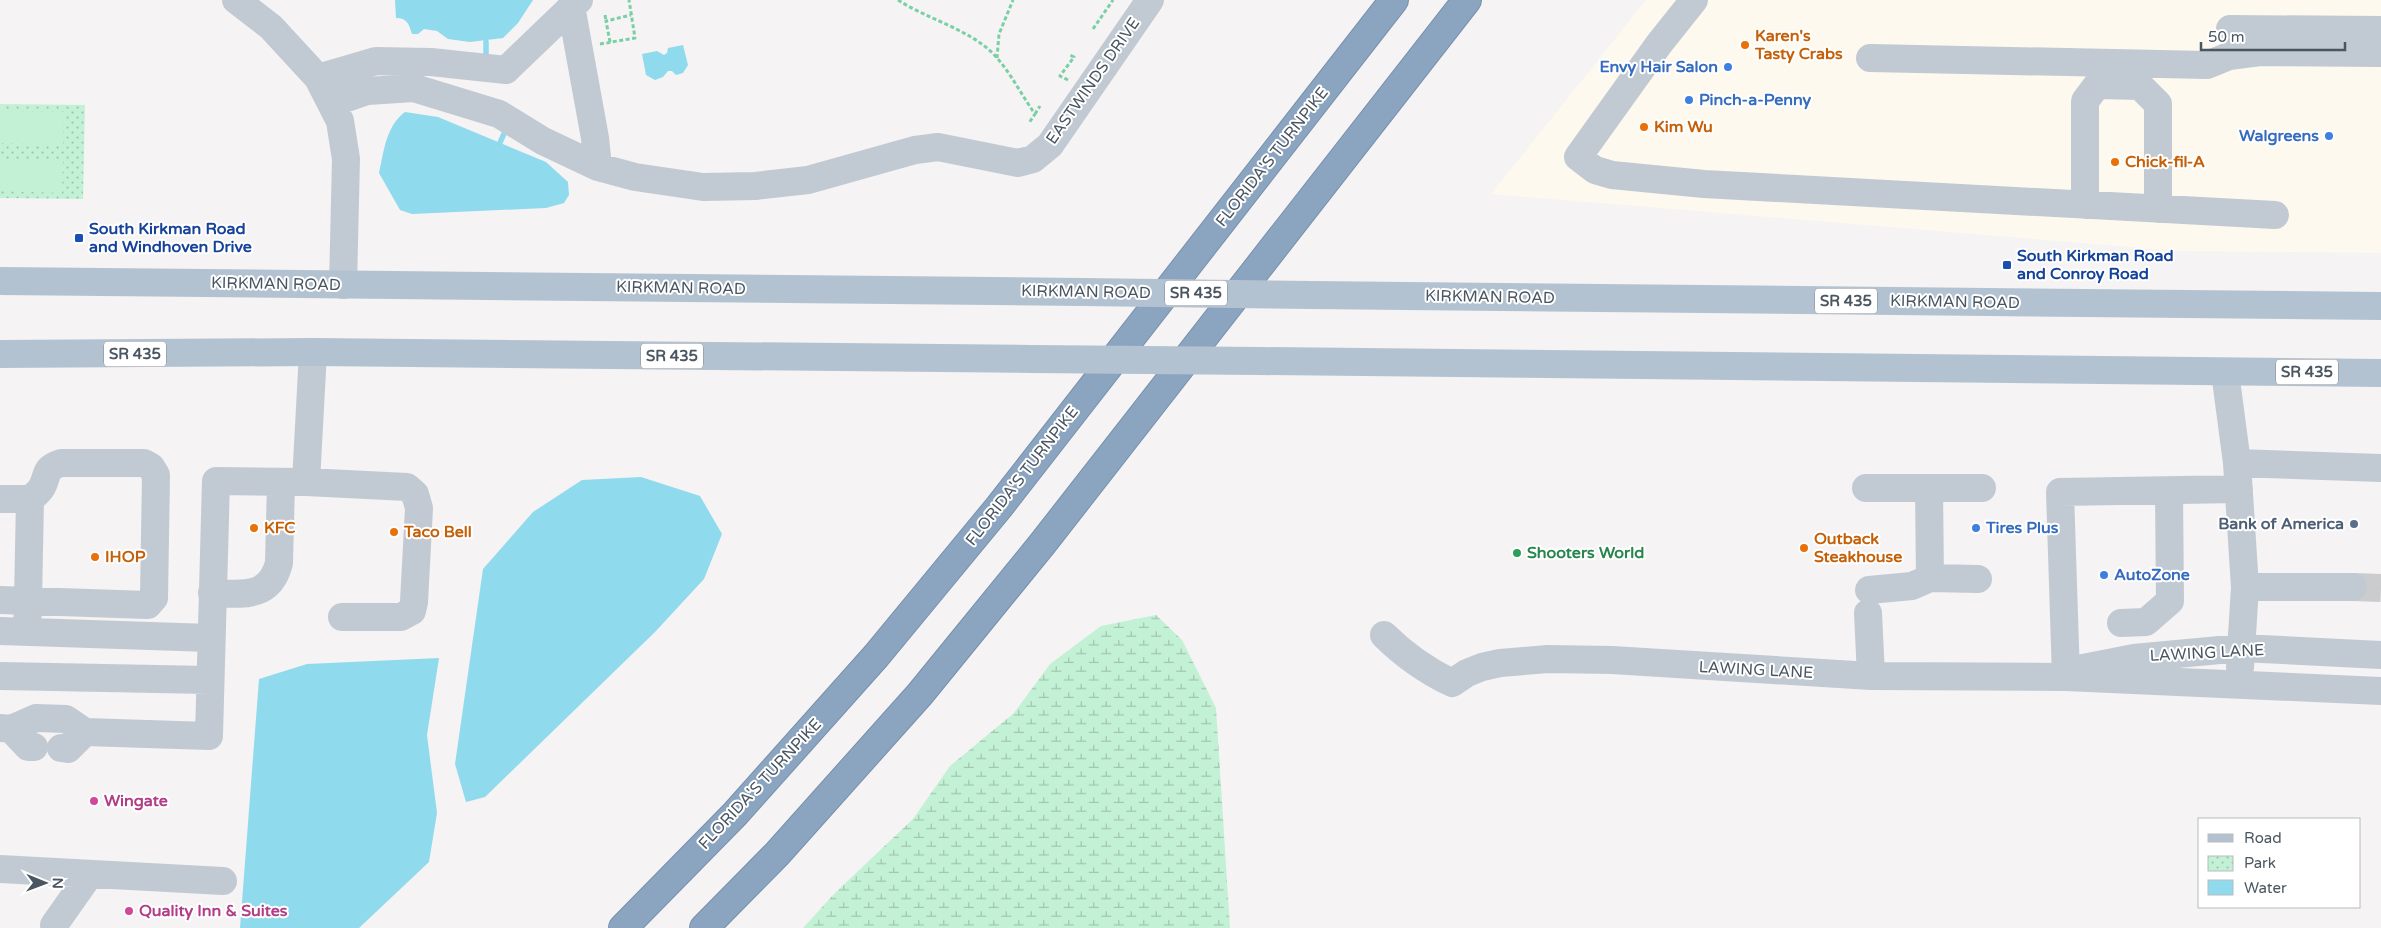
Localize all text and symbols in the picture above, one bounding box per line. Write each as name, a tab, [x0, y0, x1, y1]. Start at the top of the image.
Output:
street label: EASTWINDS DRIVE	[1042, 14, 1144, 148]
scale bar	[2201, 20, 2345, 52]
place label: Karen's Tasty Crabs	[1754, 26, 1843, 64]
text: 50 m	[2208, 28, 2245, 46]
marker: Karen's Tasty Crabs	[1739, 39, 1751, 51]
place label: Envy Hair Salon	[1599, 57, 1718, 77]
marker: Envy Hair Salon	[1722, 61, 1734, 73]
street label: FLORIDA'S TURNPIKE	[1211, 83, 1333, 231]
place label: Pinch-a-Penny	[1699, 90, 1812, 110]
marker: Pinch-a-Penny	[1683, 94, 1695, 106]
place label: Kim Wu	[1654, 117, 1713, 137]
marker: Kim Wu	[1638, 121, 1650, 133]
place label: Walgreens	[2239, 126, 2319, 146]
marker: Walgreens	[2323, 130, 2335, 142]
place label: Chick-fil-A	[2125, 152, 2205, 172]
marker: Chick-fil-A	[2109, 156, 2121, 168]
place label: South Kirkman Road and Windhoven Drive	[89, 219, 252, 257]
marker: South Kirkman Road and Windhoven Drive	[73, 232, 85, 244]
place label: South Kirkman Road and Conroy Road	[2017, 246, 2174, 284]
marker: South Kirkman Road and Conroy Road	[2001, 259, 2013, 271]
street label: KIRKMAN ROAD	[211, 273, 341, 295]
street label: KIRKMAN ROAD	[616, 277, 746, 299]
road number: SR 435	[1165, 280, 1227, 306]
street label: KIRKMAN ROAD	[1021, 281, 1151, 303]
street label: KIRKMAN ROAD	[1425, 286, 1555, 308]
road number: SR 435	[1815, 288, 1877, 314]
street label: KIRKMAN ROAD	[1890, 291, 2020, 313]
road number: SR 435	[104, 342, 166, 366]
road number: SR 435	[641, 344, 703, 368]
road number: SR 435	[2276, 360, 2338, 384]
street label: FLORIDA'S TURNPIKE	[961, 402, 1083, 550]
place label: Bank of America	[2218, 514, 2344, 534]
place label: KFC	[264, 518, 295, 538]
place label: Tires Plus	[1985, 518, 2059, 538]
marker: Bank of America	[2348, 518, 2360, 530]
marker: KFC	[248, 522, 260, 534]
place label: Taco Bell	[403, 522, 472, 542]
marker: Tires Plus	[1970, 522, 1982, 534]
marker: Taco Bell	[388, 526, 400, 538]
place label: Outback Steakhouse	[1814, 529, 1902, 567]
marker: Outback Steakhouse	[1798, 542, 1810, 554]
place label: Shooters World	[1527, 543, 1644, 563]
place label: IHOP	[105, 547, 146, 567]
marker: Shooters World	[1511, 547, 1523, 559]
marker: IHOP	[89, 551, 101, 563]
place label: AutoZone	[2114, 565, 2190, 585]
marker: AutoZone	[2098, 569, 2110, 581]
street label: LAWING LANE	[2149, 640, 2265, 666]
street label: LAWING LANE	[1698, 657, 1814, 683]
street label: FLORIDA'S TURNPIKE	[694, 714, 826, 854]
place label: Wingate	[104, 791, 168, 811]
marker: Wingate	[88, 795, 100, 807]
legend	[2198, 818, 2361, 908]
text: Road	[2244, 829, 2282, 847]
text: Park	[2244, 854, 2276, 872]
north arrow	[20, 858, 70, 908]
text: N	[49, 877, 66, 889]
text: Water	[2244, 879, 2287, 897]
place label: Quality Inn & Suites	[139, 901, 288, 921]
marker: Quality Inn & Suites	[123, 905, 135, 917]

